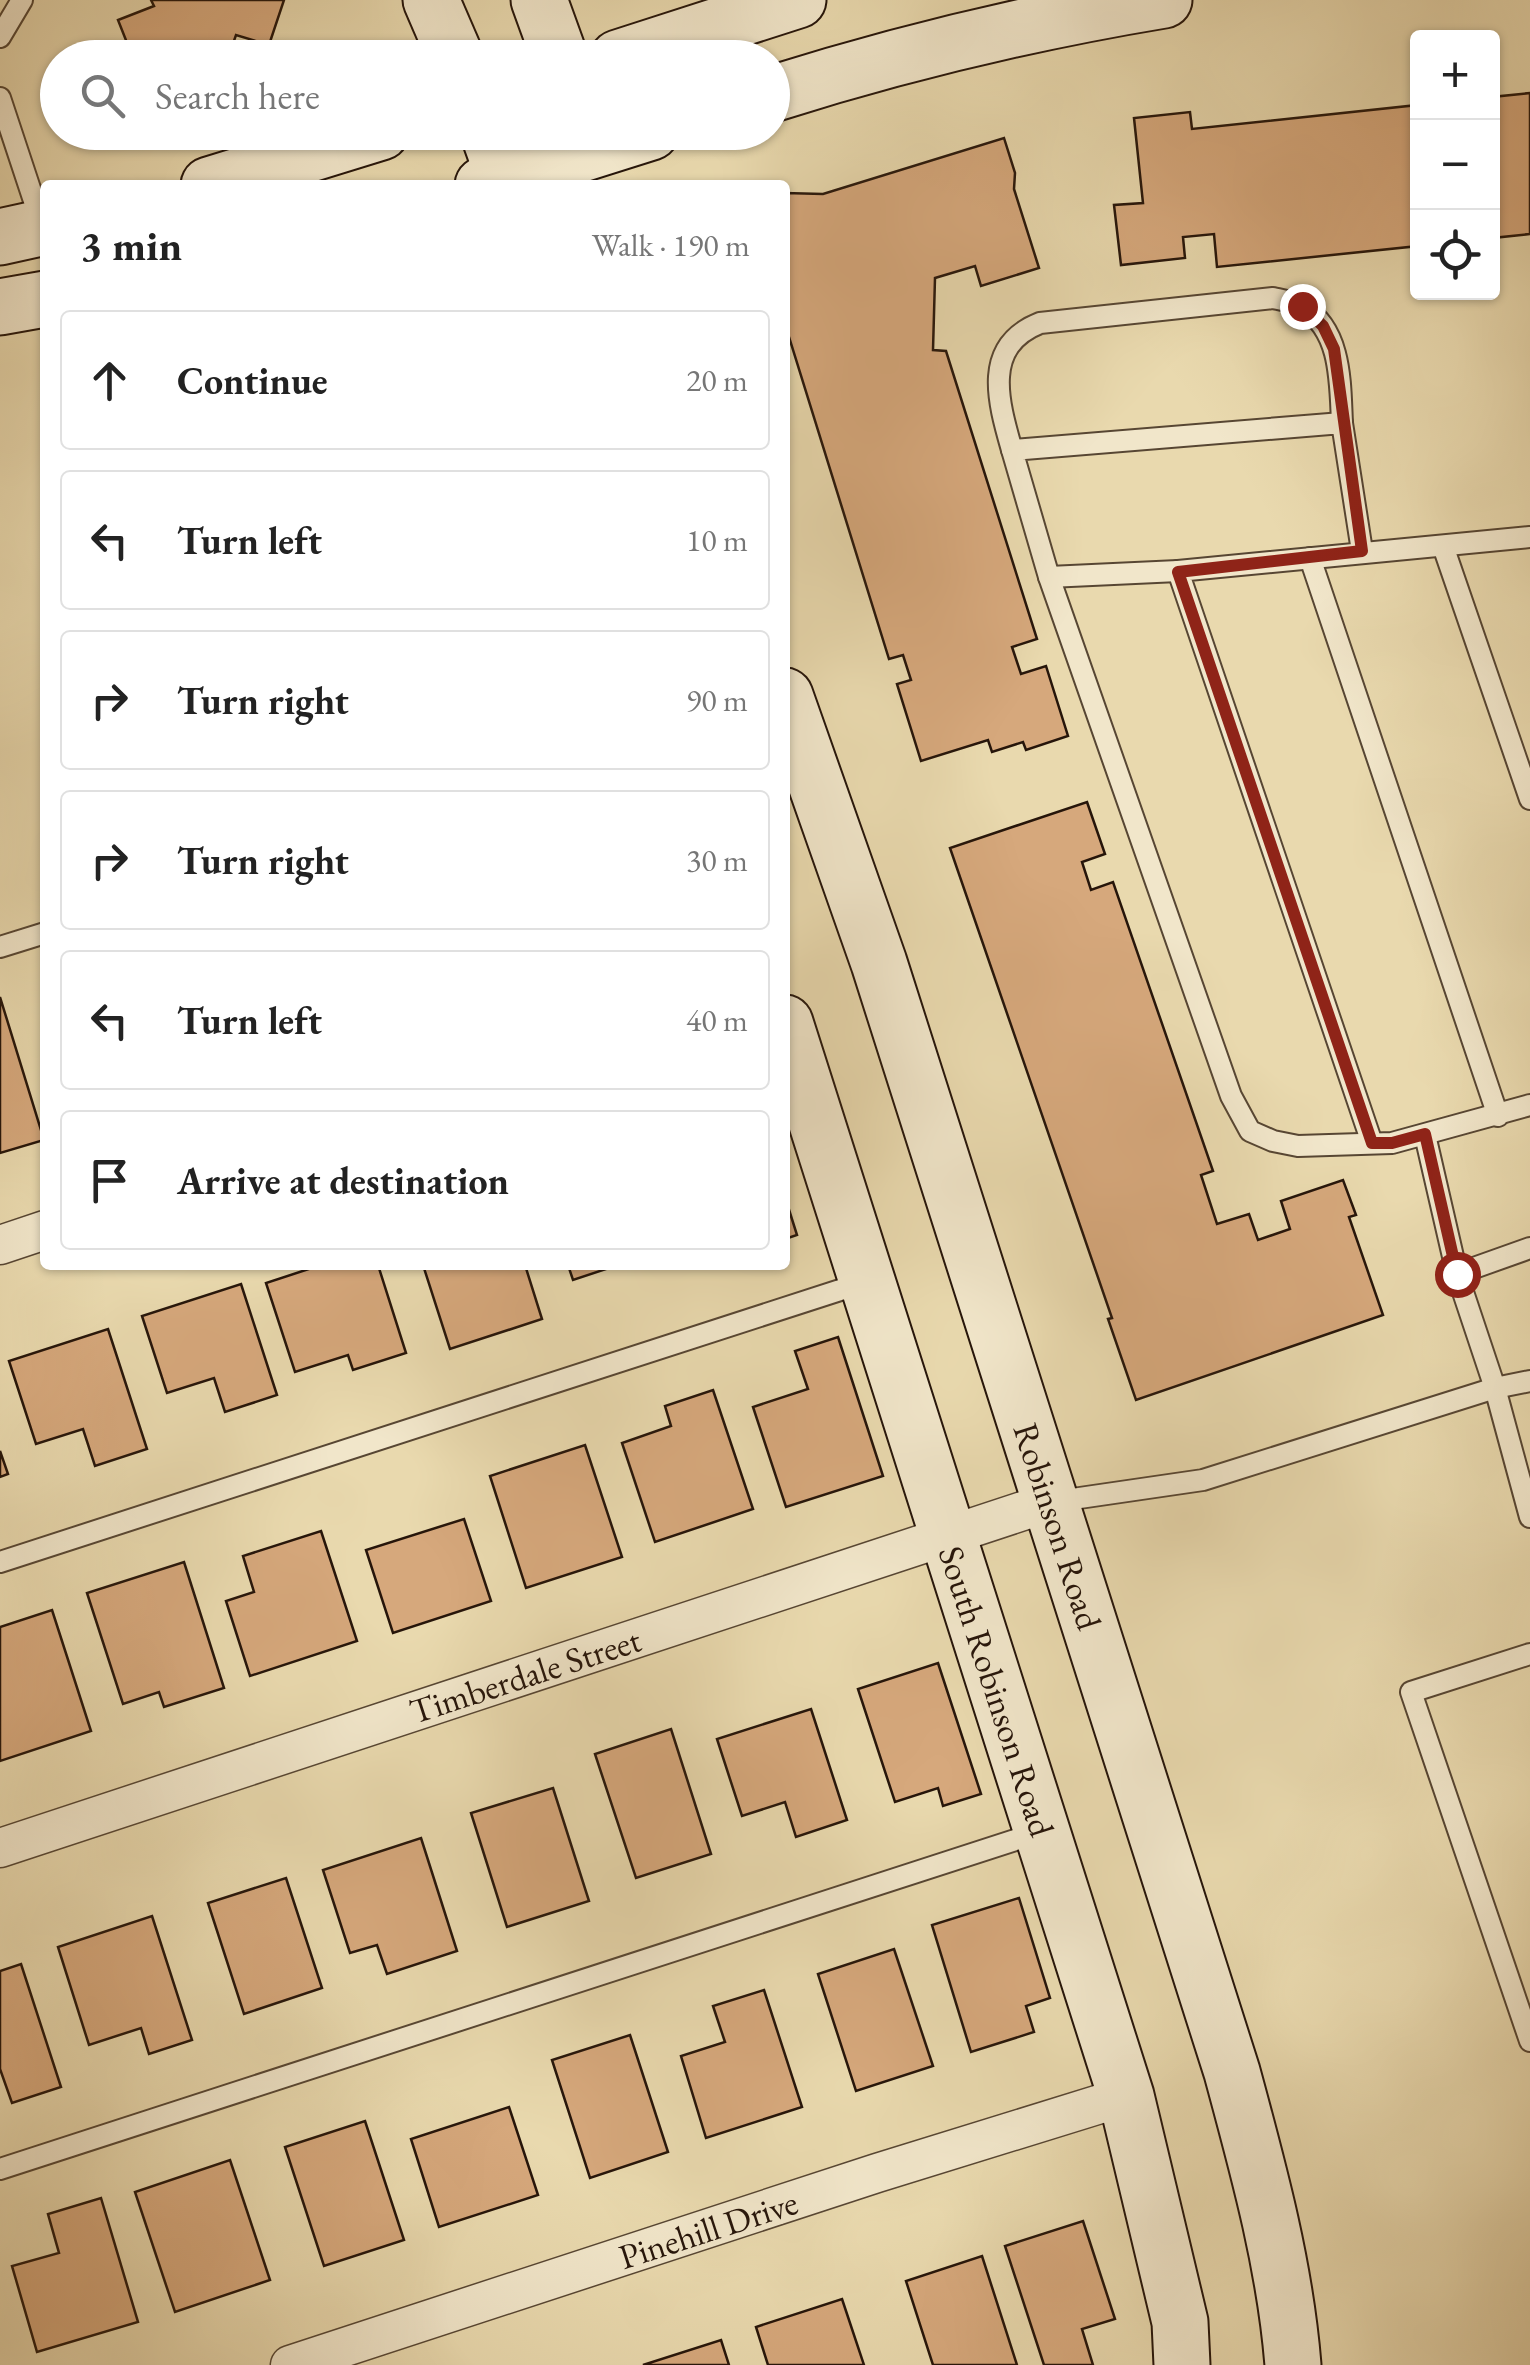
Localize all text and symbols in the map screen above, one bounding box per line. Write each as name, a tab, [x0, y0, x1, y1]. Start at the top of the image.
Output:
map controls	[1410, 30, 1500, 300]
button: +	[1410, 30, 1500, 120]
search box	[40, 40, 790, 150]
icon: search	[75, 68, 130, 123]
text: Search here	[155, 71, 320, 120]
button: −	[1410, 120, 1500, 210]
button: locate	[1410, 210, 1500, 300]
text: 3 min	[80, 218, 182, 273]
text: Walk · 190 m	[592, 224, 750, 266]
route end	[1280, 284, 1326, 330]
icon: ahead	[82, 353, 137, 408]
text: Continue	[177, 356, 328, 405]
text: 20 m	[686, 359, 748, 401]
icon: left	[82, 513, 137, 568]
text: Turn left	[177, 516, 322, 565]
text: 10 m	[686, 519, 748, 561]
icon: right	[82, 673, 137, 728]
text: Turn right	[177, 676, 349, 725]
text: 90 m	[686, 679, 748, 721]
icon: right	[82, 833, 137, 888]
text: Turn right	[177, 836, 349, 885]
text: 30 m	[686, 839, 748, 881]
icon: left	[82, 993, 137, 1048]
text: Turn left	[177, 996, 322, 1045]
text: 40 m	[686, 999, 748, 1041]
icon: arrive	[82, 1153, 137, 1208]
text: Arrive at destination	[177, 1156, 509, 1205]
route start	[1435, 1252, 1481, 1298]
street label: Robinson Road	[1003, 1417, 1113, 1635]
street label: South Robinson Road	[929, 1540, 1065, 1842]
street label: Timberdale Street	[404, 1616, 646, 1734]
street label: Pinehill Drive	[613, 2179, 803, 2279]

